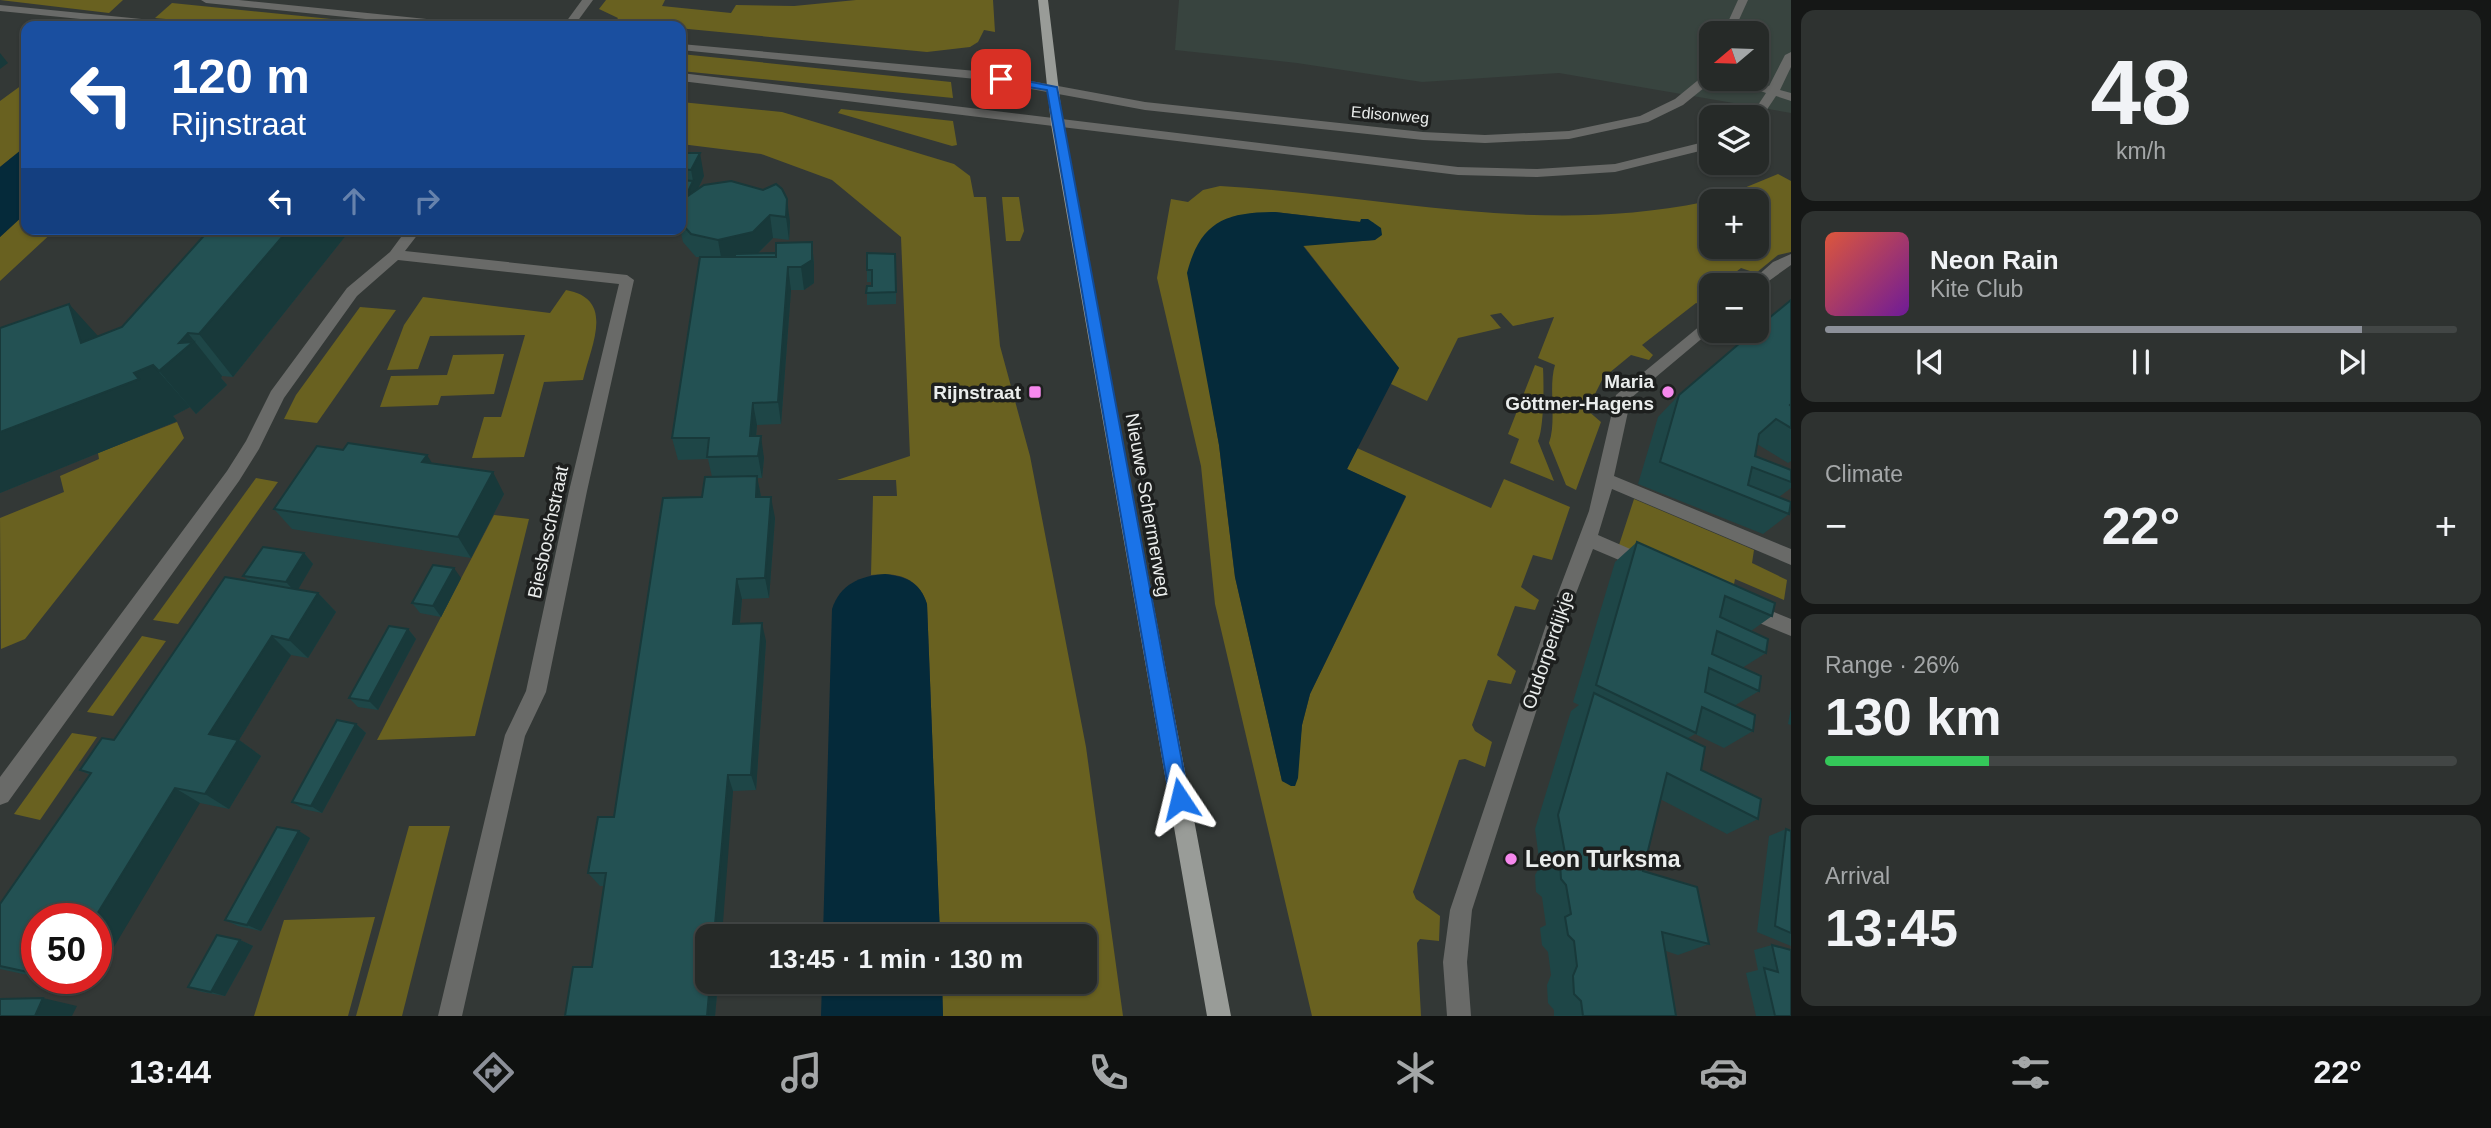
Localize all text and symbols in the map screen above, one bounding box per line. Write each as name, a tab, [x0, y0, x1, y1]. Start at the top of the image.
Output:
north arrow	[1699, 21, 1769, 91]
map controls	[1699, 21, 1769, 343]
text: 48	[2090, 42, 2192, 143]
icon: left	[56, 49, 147, 140]
text: 120 m	[171, 49, 310, 103]
pin	[971, 49, 1031, 109]
icon: arrive	[982, 60, 1020, 98]
street label: Edisonweg	[1350, 103, 1430, 127]
button: layers	[1699, 105, 1769, 175]
text: Rijnstraat	[171, 106, 306, 142]
text: km/h	[2116, 138, 2166, 164]
icon: left	[262, 182, 300, 220]
icon: ahead	[335, 182, 373, 220]
icon: right	[408, 182, 446, 220]
button: +	[1699, 189, 1769, 259]
text: Neon Rain	[1930, 245, 2059, 275]
button: −	[1699, 273, 1769, 343]
text: Kite Club	[1930, 276, 2023, 302]
icon: previous	[1911, 343, 1949, 381]
icon: pause	[2122, 343, 2160, 381]
icon: next	[2333, 343, 2371, 381]
place label: Maria Göttmer-Hagens	[1505, 371, 1654, 414]
place label: Rijnstraat	[933, 382, 1022, 403]
marker: Rijnstraat	[1027, 384, 1043, 400]
marker: Maria Göttmer-Hagens	[1660, 384, 1676, 400]
street label: Nieuwe Schermerweg	[1122, 412, 1174, 598]
text: Climate	[1825, 461, 1903, 487]
street label: Biesboschstraat	[524, 463, 572, 600]
text: 22°	[2102, 497, 2180, 555]
text: −	[1825, 505, 1847, 547]
text: +	[2435, 505, 2457, 547]
street label: Oudorperdijkje	[1518, 588, 1578, 712]
text: Range · 26%	[1825, 652, 1959, 678]
text: 130 km	[1825, 688, 2001, 746]
position arrow	[1143, 762, 1217, 836]
place label: Leon Turksma	[1525, 846, 1681, 872]
marker: Leon Turksma	[1503, 851, 1519, 867]
text: Arrival	[1825, 863, 1890, 889]
text: 13:45	[1825, 899, 1958, 957]
speed limit sign: 50	[21, 903, 112, 994]
text: 13:45 · 1 min · 130 m	[769, 944, 1023, 974]
icon: directions	[469, 1048, 518, 1097]
icon: music	[777, 1048, 826, 1097]
icon: phone	[1084, 1048, 1133, 1097]
icon: climate	[1391, 1048, 1440, 1097]
icon: car	[1699, 1048, 1748, 1097]
icon: filters	[2006, 1048, 2055, 1097]
text: 13:44	[129, 1054, 211, 1090]
text: 22°	[2313, 1054, 2362, 1090]

